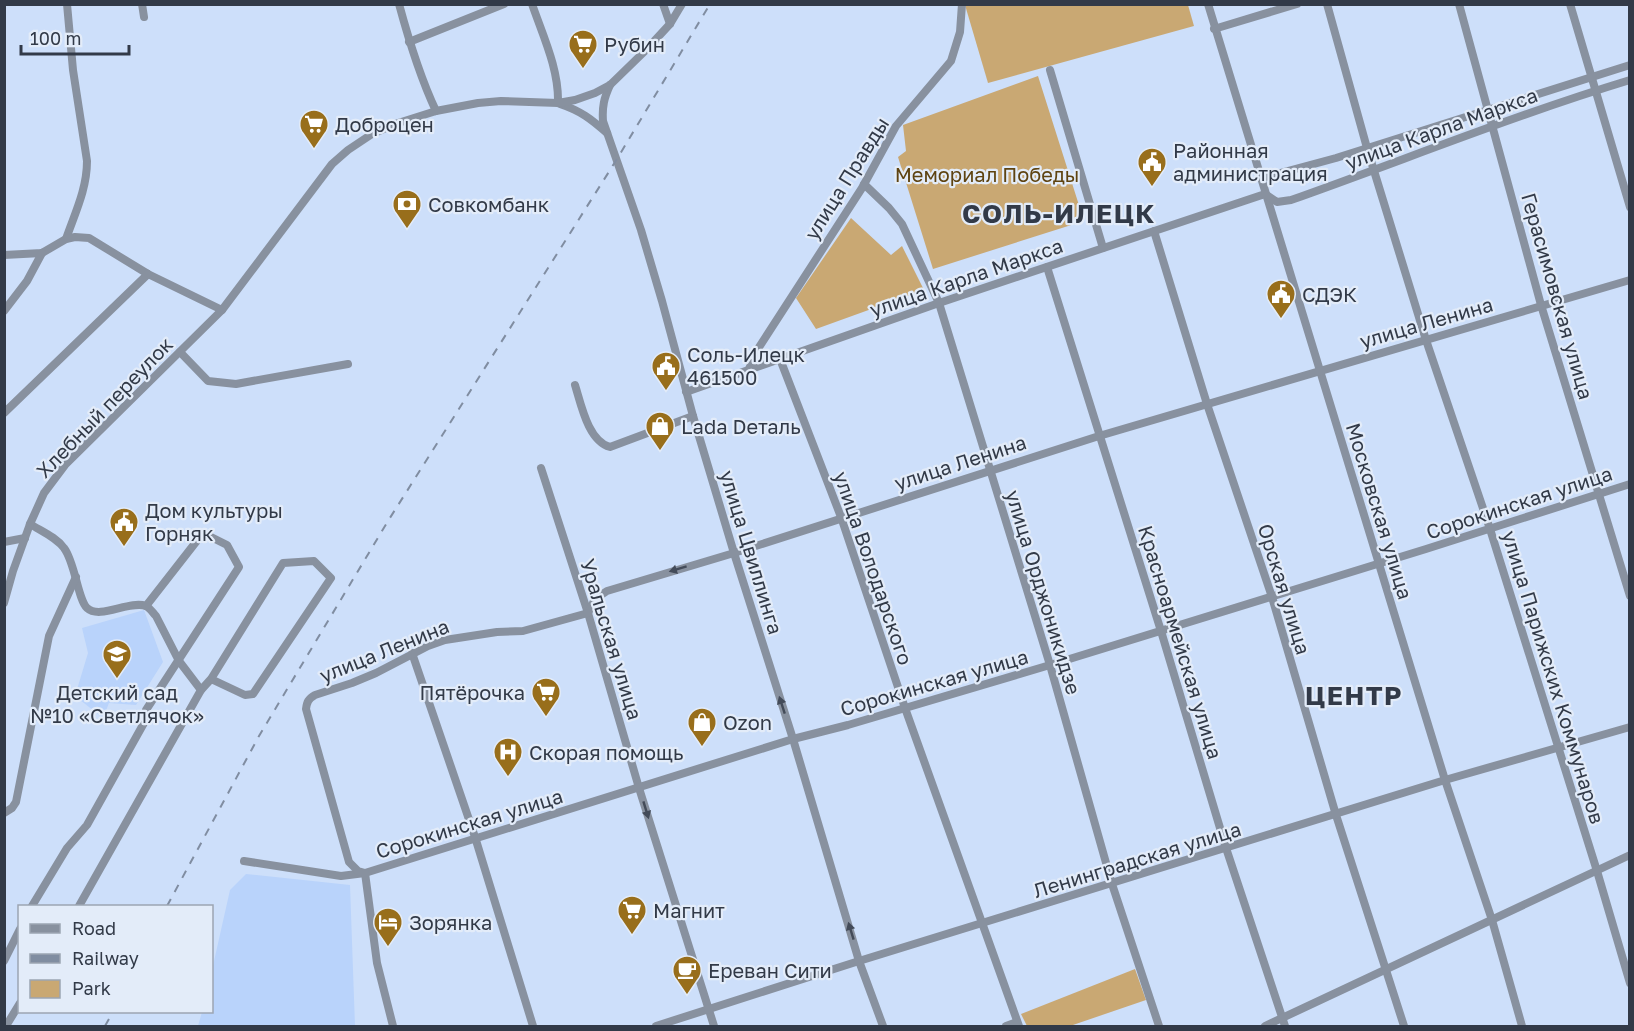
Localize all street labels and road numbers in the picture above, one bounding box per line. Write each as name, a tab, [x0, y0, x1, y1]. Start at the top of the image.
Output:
street label: улица Карла Маркса	[1342, 82, 1540, 174]
street label: улица Правды	[799, 112, 893, 244]
street label: Герасимовская улица	[1517, 190, 1599, 402]
street label: улица Карла Маркса	[866, 233, 1066, 321]
street label: улица Ленина	[1357, 292, 1495, 352]
street label: Хлебный переулок	[31, 332, 177, 482]
street label: Московская улица	[1342, 420, 1418, 602]
street label: улица Ленина	[891, 429, 1029, 495]
street label: Сорокинская улица	[1423, 461, 1615, 543]
street label: улица Цвиллинга	[716, 467, 788, 637]
street label: улица Володарского	[830, 468, 918, 668]
street label: улица Орджоникидзе	[1001, 487, 1087, 697]
street label: Орская улица	[1254, 521, 1316, 657]
street label: Красноармейская улица	[1134, 522, 1228, 762]
street label: улица Парижских Коммунаров	[1498, 528, 1610, 826]
street label: Уральская улица	[576, 556, 648, 722]
street label: улица Ленина	[316, 613, 452, 687]
street label: Сорокинская улица	[837, 644, 1031, 720]
street label: Сорокинская улица	[373, 783, 565, 863]
street label: Ленинградская улица	[1030, 816, 1244, 902]

